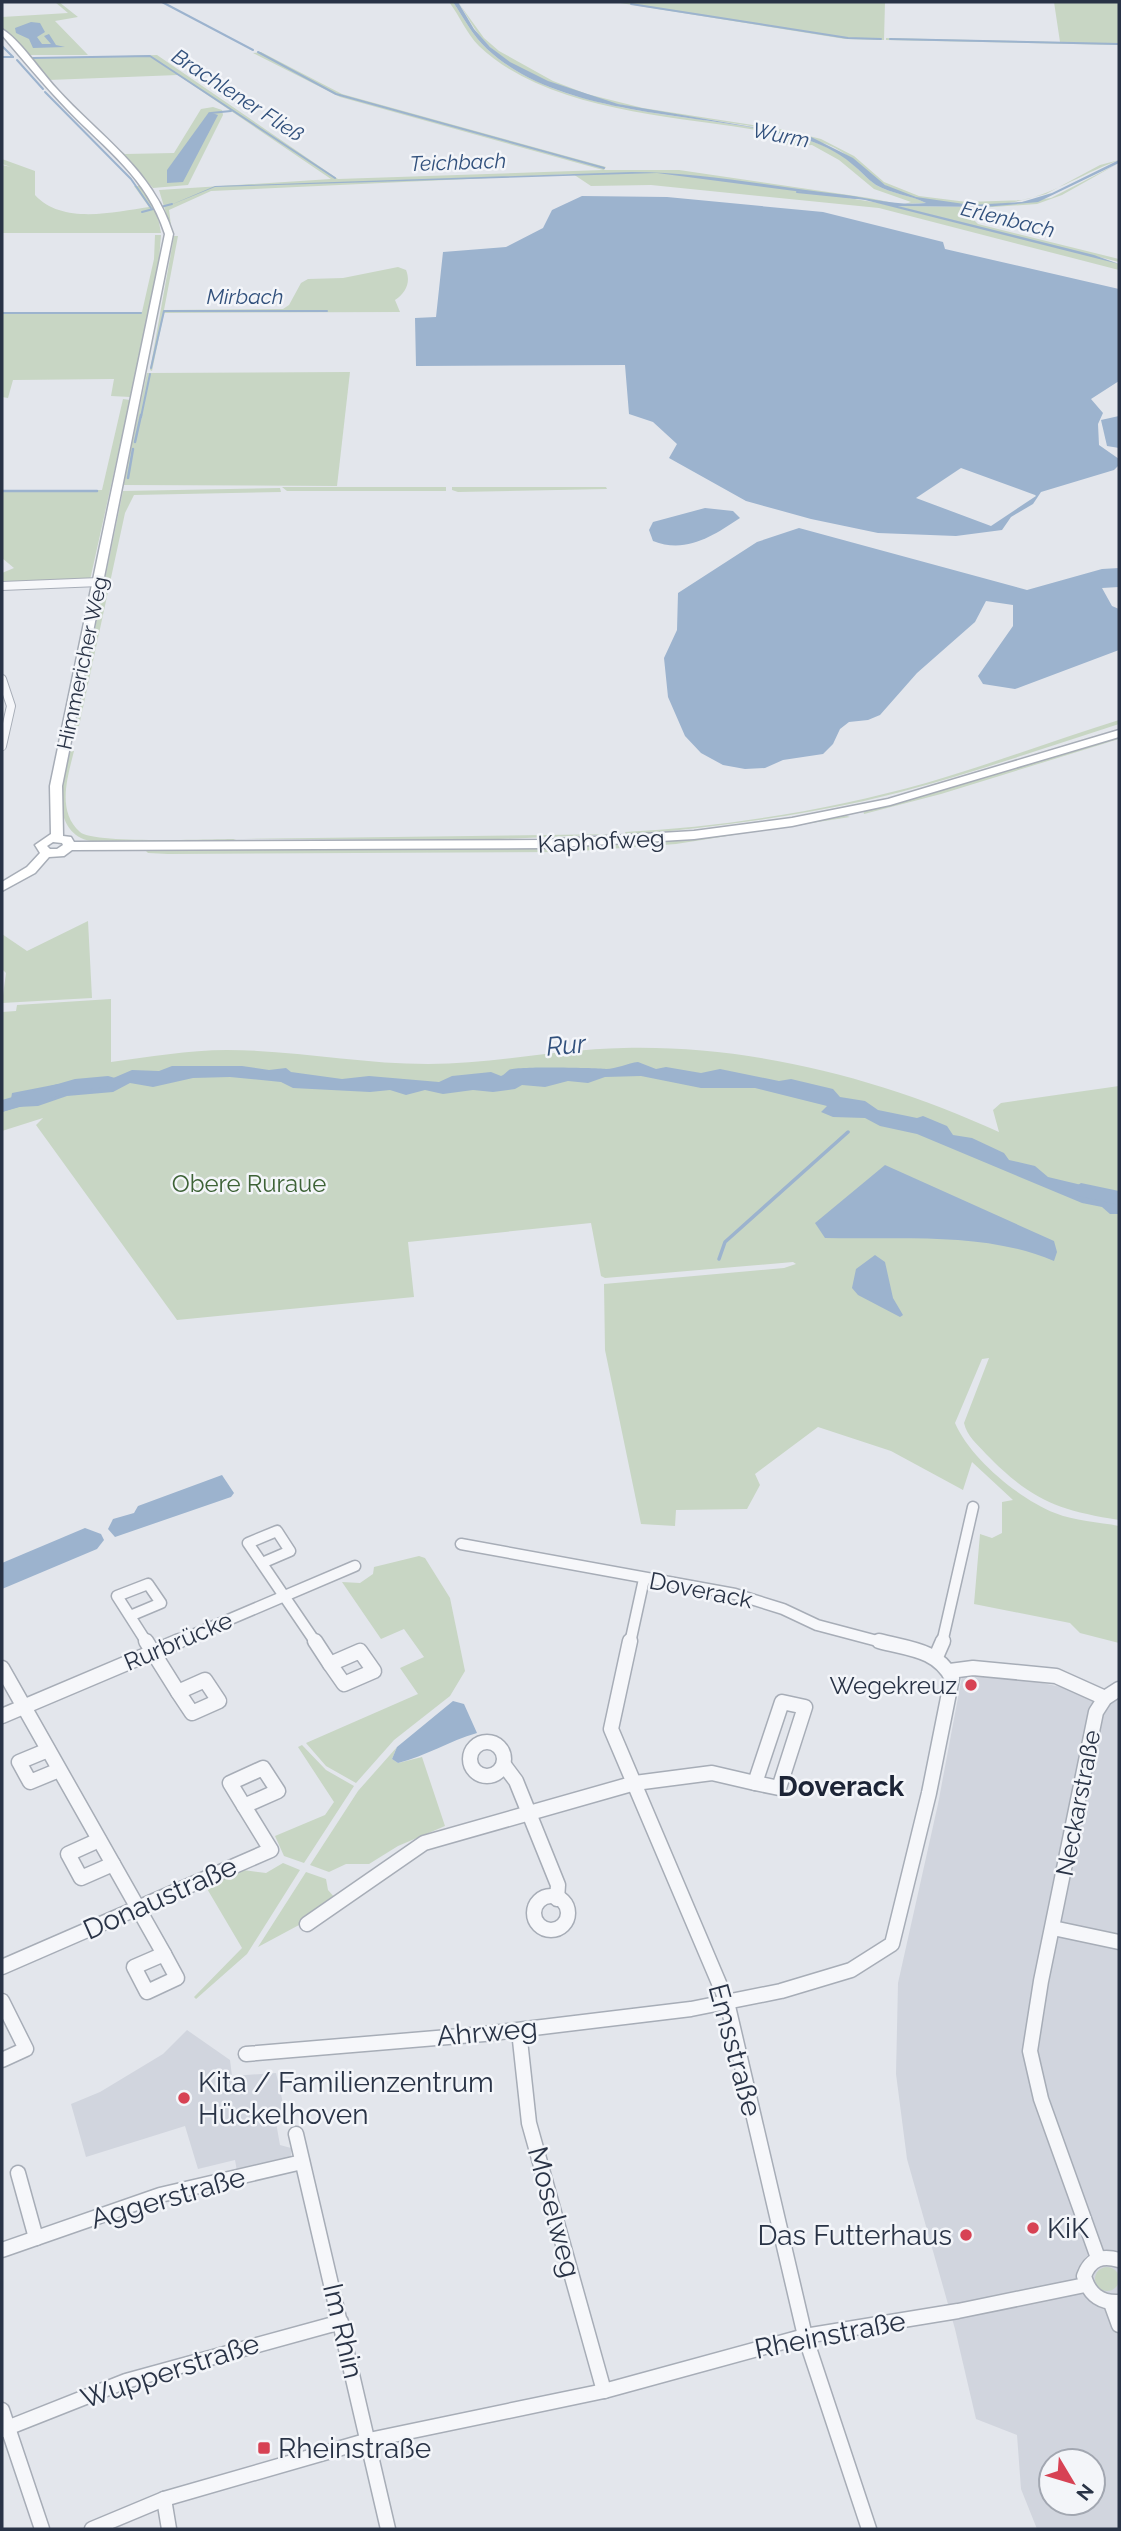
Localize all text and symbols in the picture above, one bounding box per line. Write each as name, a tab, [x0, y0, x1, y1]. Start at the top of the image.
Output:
water label: Brachlener Fließ	[168, 43, 308, 147]
water label: Wurm	[750, 117, 812, 153]
water label: Teichbach	[409, 148, 507, 176]
water label: Erlenbach	[959, 195, 1057, 243]
water label: Mirbach	[206, 284, 284, 309]
street label: Himmericher Weg	[51, 574, 113, 752]
street label: Kaphofweg	[537, 823, 665, 859]
water label: Rur	[545, 1028, 588, 1062]
park label: Obere Ruraue	[172, 1169, 326, 1198]
street label: Doverack	[647, 1566, 755, 1614]
street label: Rurbrücke	[119, 1605, 237, 1677]
place label: Wegekreuz	[830, 1671, 957, 1700]
marker: Wegekreuz	[963, 1677, 979, 1693]
street label: Neckarstraße	[1050, 1728, 1106, 1878]
district label: Doverack	[778, 1770, 905, 1803]
street label: Donaustraße	[78, 1849, 242, 1947]
street label: Emsstraße	[701, 1980, 769, 2120]
street label: Ahrweg	[435, 2011, 539, 2053]
place label: Kita / Familienzentrum Hückelhoven	[198, 2066, 494, 2131]
marker: Kita / Familienzentrum Hückelhoven	[176, 2090, 192, 2106]
street label: Moselweg	[521, 2143, 587, 2281]
street label: Aggerstraße	[87, 2160, 249, 2236]
place label: KiK	[1047, 2212, 1089, 2245]
place label: Das Futterhaus	[757, 2219, 952, 2252]
marker: KiK	[1025, 2220, 1041, 2236]
marker: Das Futterhaus	[958, 2227, 974, 2243]
street label: Im Rhin	[316, 2280, 370, 2382]
street label: Rheinstraße	[752, 2304, 908, 2366]
street label: Wupperstraße	[77, 2327, 263, 2415]
place label: Rheinstraße	[278, 2432, 431, 2465]
marker: Rheinstraße	[256, 2440, 272, 2456]
north arrow	[1037, 2447, 1107, 2517]
text: N	[1072, 2480, 1099, 2505]

